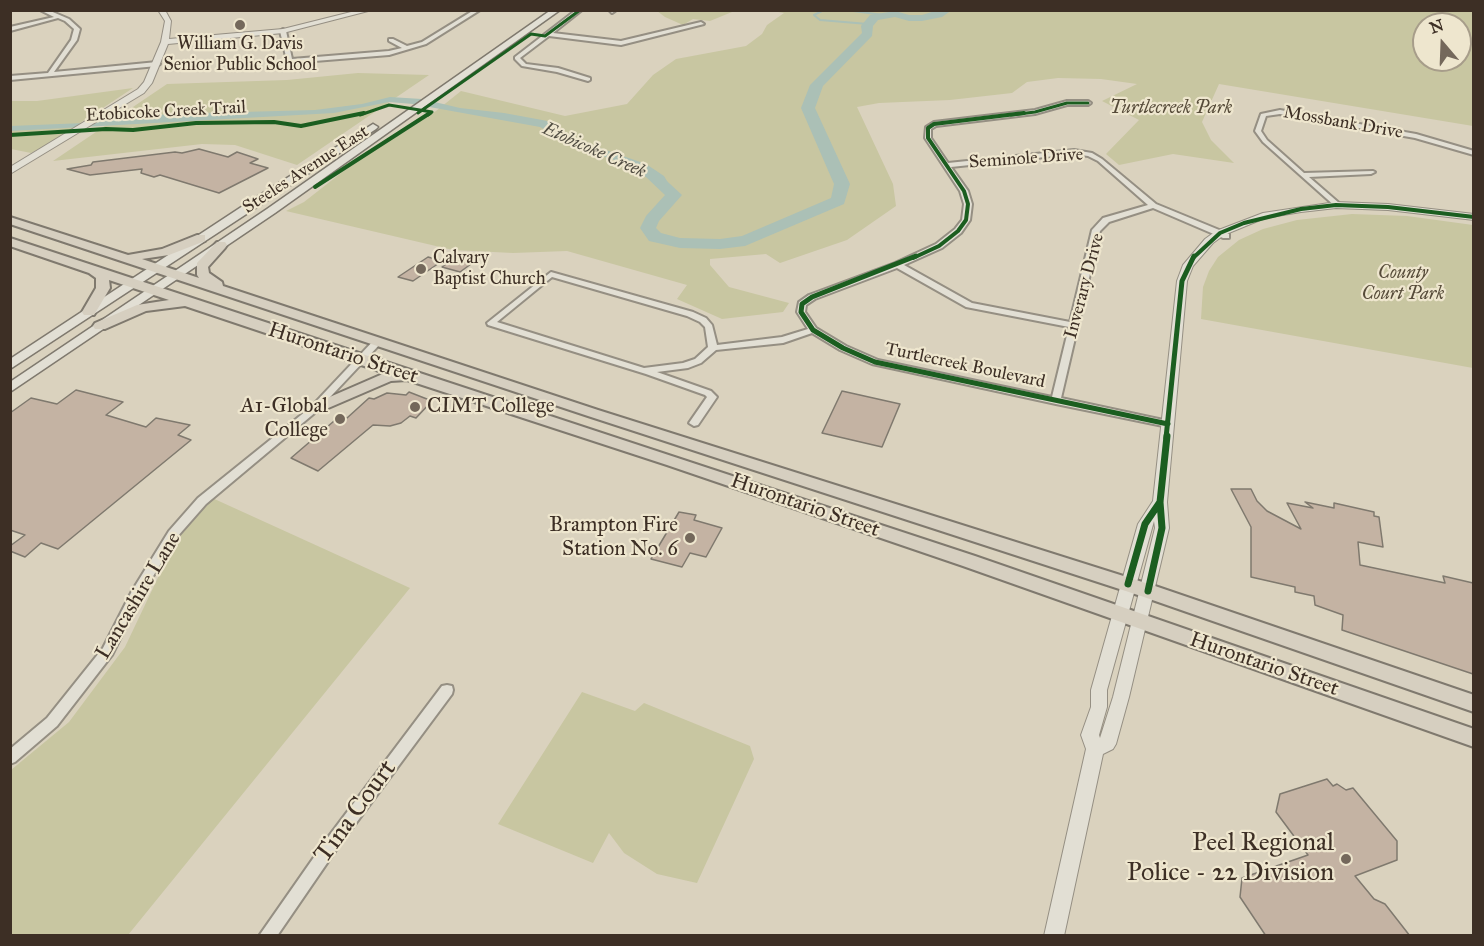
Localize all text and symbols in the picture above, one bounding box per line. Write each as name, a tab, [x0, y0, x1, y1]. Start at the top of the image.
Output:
north arrow	[1412, 12, 1472, 72]
text: N	[1427, 15, 1446, 38]
marker: William G. Davis Senior Public School	[233, 18, 247, 32]
place label: William G. Davis Senior Public School	[163, 34, 317, 76]
street label: Etobicoke Creek Trail	[85, 97, 247, 127]
park label: Turtlecreek Park	[1110, 98, 1232, 120]
street label: Mossbank Drive	[1282, 102, 1404, 144]
water label: Etobicoke Creek	[539, 119, 649, 183]
street label: Steeles Avenue East	[239, 121, 373, 219]
street label: Seminole Drive	[968, 144, 1084, 174]
street label: Inverary Drive	[1061, 231, 1109, 341]
place label: Calvary Baptist Church	[433, 248, 546, 290]
marker: Calvary Baptist Church	[414, 262, 428, 276]
park label: County Court Park	[1362, 263, 1444, 306]
street label: Hurontario Street	[265, 318, 421, 390]
street label: Turtlecreek Boulevard	[883, 338, 1047, 394]
place label: A1-Global College	[241, 394, 328, 444]
place label: CIMT College	[427, 394, 554, 420]
marker: CIMT College	[408, 400, 422, 414]
marker: A1-Global College	[333, 412, 347, 426]
street label: Hurontario Street	[727, 469, 883, 543]
place label: Brampton Fire Station No. 6	[549, 513, 678, 563]
street label: Lancashire Lane	[91, 528, 187, 664]
marker: Brampton Fire Station No. 6	[683, 531, 697, 545]
street label: Hurontario Street	[1186, 628, 1342, 702]
street label: Tina Court	[308, 755, 404, 869]
place label: Peel Regional Police - 22 Division	[1127, 828, 1334, 890]
marker: Peel Regional Police - 22 Division	[1339, 852, 1353, 866]

